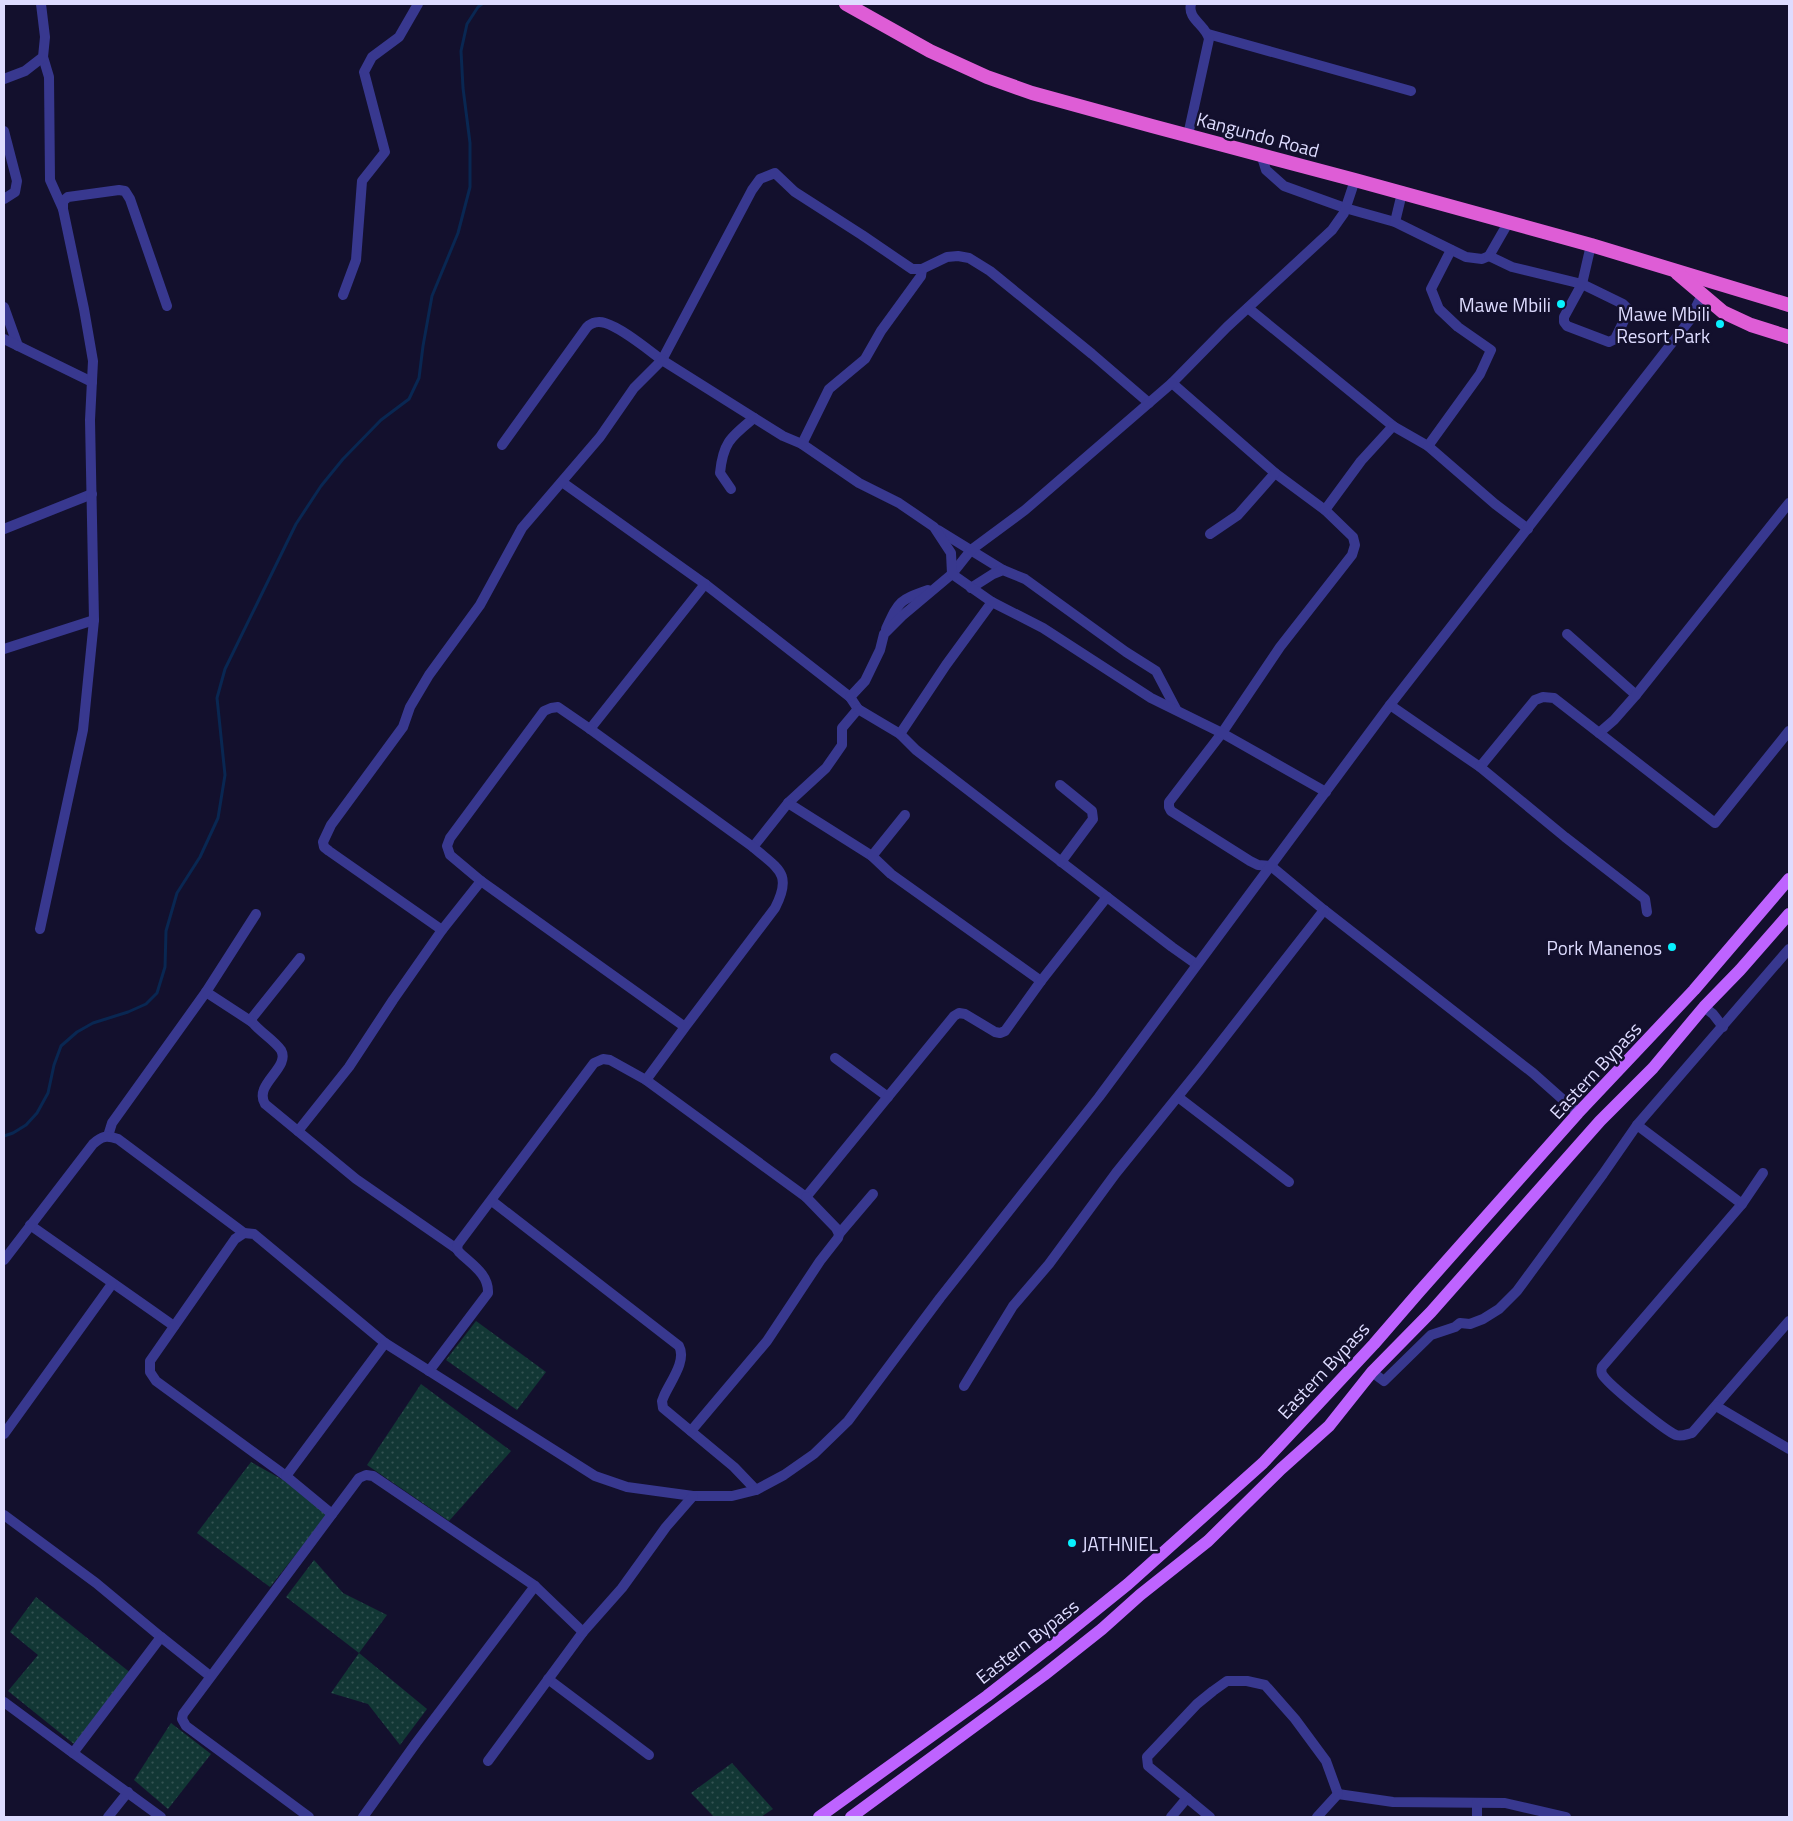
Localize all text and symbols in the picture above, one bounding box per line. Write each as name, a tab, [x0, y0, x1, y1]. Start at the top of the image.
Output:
street label: Kangundo Road	[1193, 104, 1323, 164]
place label: Mawe Mbili	[1459, 290, 1551, 319]
marker: Mawe Mbili	[1555, 298, 1567, 310]
place label: Mawe Mbili Resort Park	[1616, 299, 1710, 350]
marker: Mawe Mbili Resort Park	[1714, 318, 1726, 330]
place label: Pork Manenos	[1547, 933, 1662, 962]
marker: Pork Manenos	[1666, 941, 1678, 953]
street label: Eastern Bypass	[1542, 1015, 1648, 1125]
street label: Eastern Bypass	[1270, 1315, 1376, 1425]
place label: JATHNIEL	[1082, 1529, 1158, 1558]
marker: JATHNIEL	[1066, 1537, 1078, 1549]
street label: Eastern Bypass	[969, 1591, 1085, 1691]

